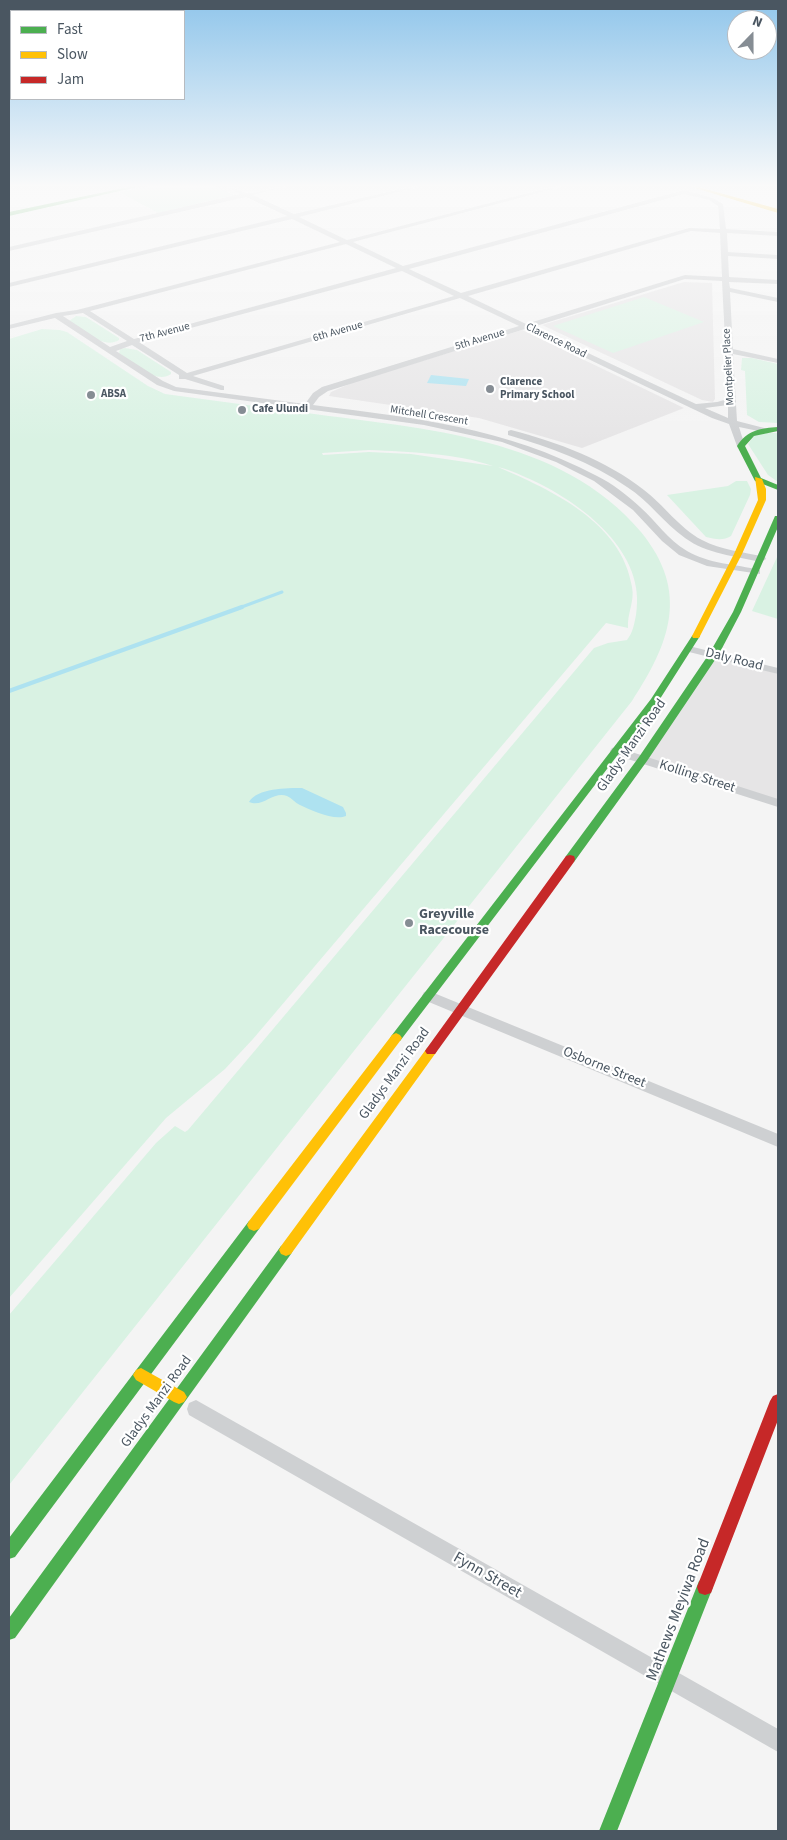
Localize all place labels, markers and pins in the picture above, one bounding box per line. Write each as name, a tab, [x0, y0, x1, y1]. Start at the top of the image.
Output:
place label: Clarence Primary School	[500, 376, 574, 402]
marker: Clarence Primary School	[484, 383, 496, 395]
place label: ABSA	[101, 388, 126, 402]
marker: ABSA	[85, 389, 97, 401]
place label: Cafe Ulundi	[252, 403, 308, 417]
marker: Cafe Ulundi	[236, 404, 248, 416]
place label: Greyville Racecourse	[419, 907, 489, 940]
marker: Greyville Racecourse	[403, 917, 415, 929]

